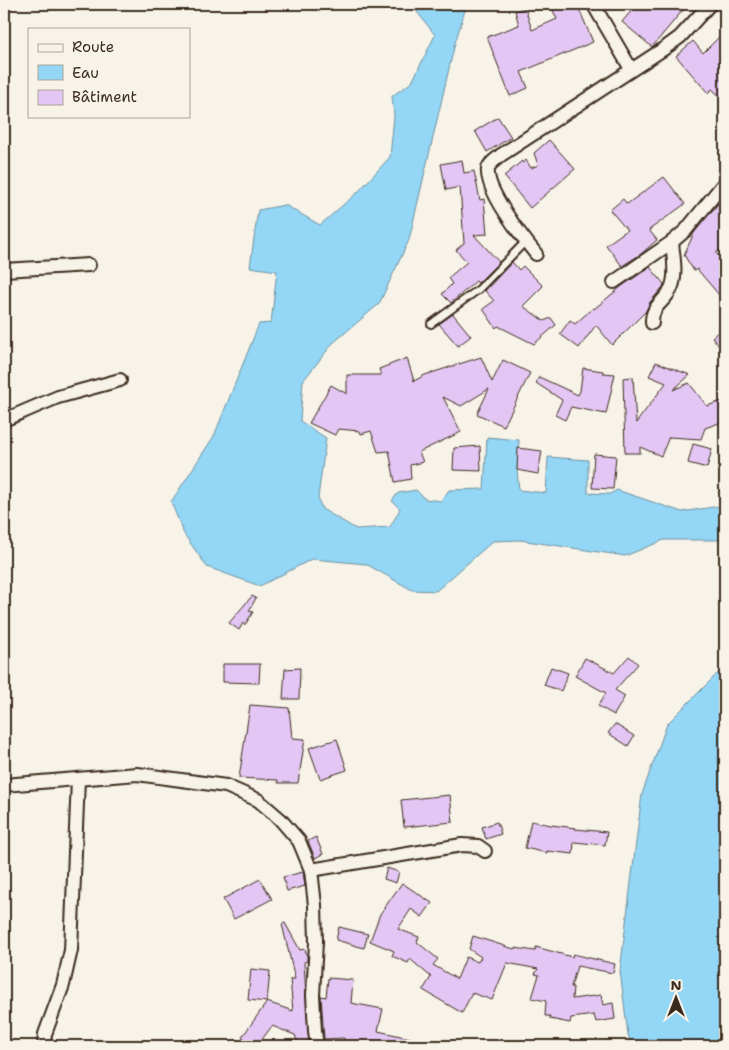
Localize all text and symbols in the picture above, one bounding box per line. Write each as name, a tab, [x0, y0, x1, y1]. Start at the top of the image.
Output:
legend	[28, 28, 190, 118]
text: Route	[72, 37, 114, 57]
text: Eau	[72, 63, 99, 83]
text: Bâtiment	[72, 87, 137, 107]
north arrow	[652, 972, 702, 1022]
text: N	[670, 976, 682, 994]

